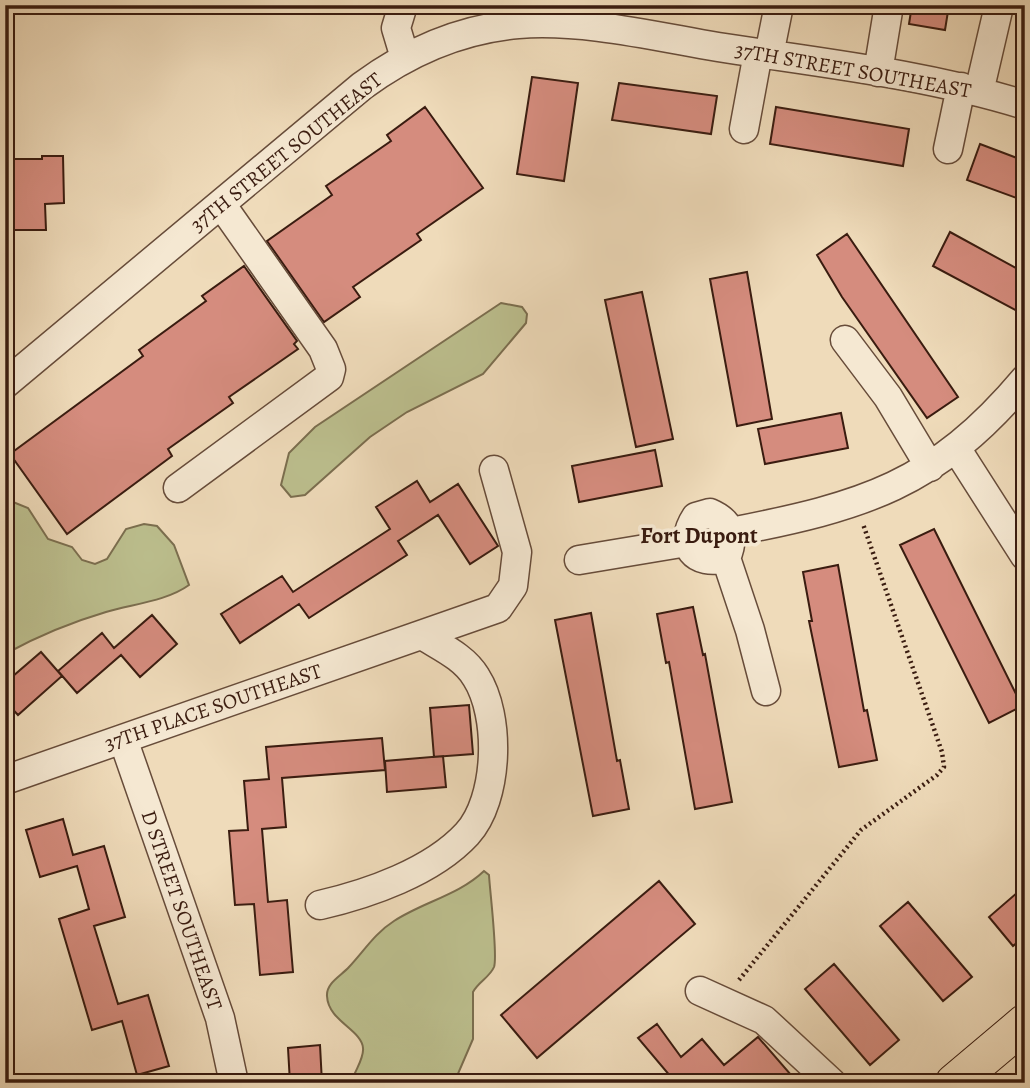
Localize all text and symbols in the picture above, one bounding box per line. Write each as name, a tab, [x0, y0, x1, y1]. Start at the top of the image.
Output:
street label: 37TH STREET SOUTHEAST	[733, 35, 974, 105]
street label: 37TH STREET SOUTHEAST	[184, 65, 388, 238]
district label: Fort Dupont	[640, 520, 758, 551]
street label: 37TH PLACE SOUTHEAST	[101, 656, 326, 757]
street label: D STREET SOUTHEAST	[135, 806, 229, 1014]

